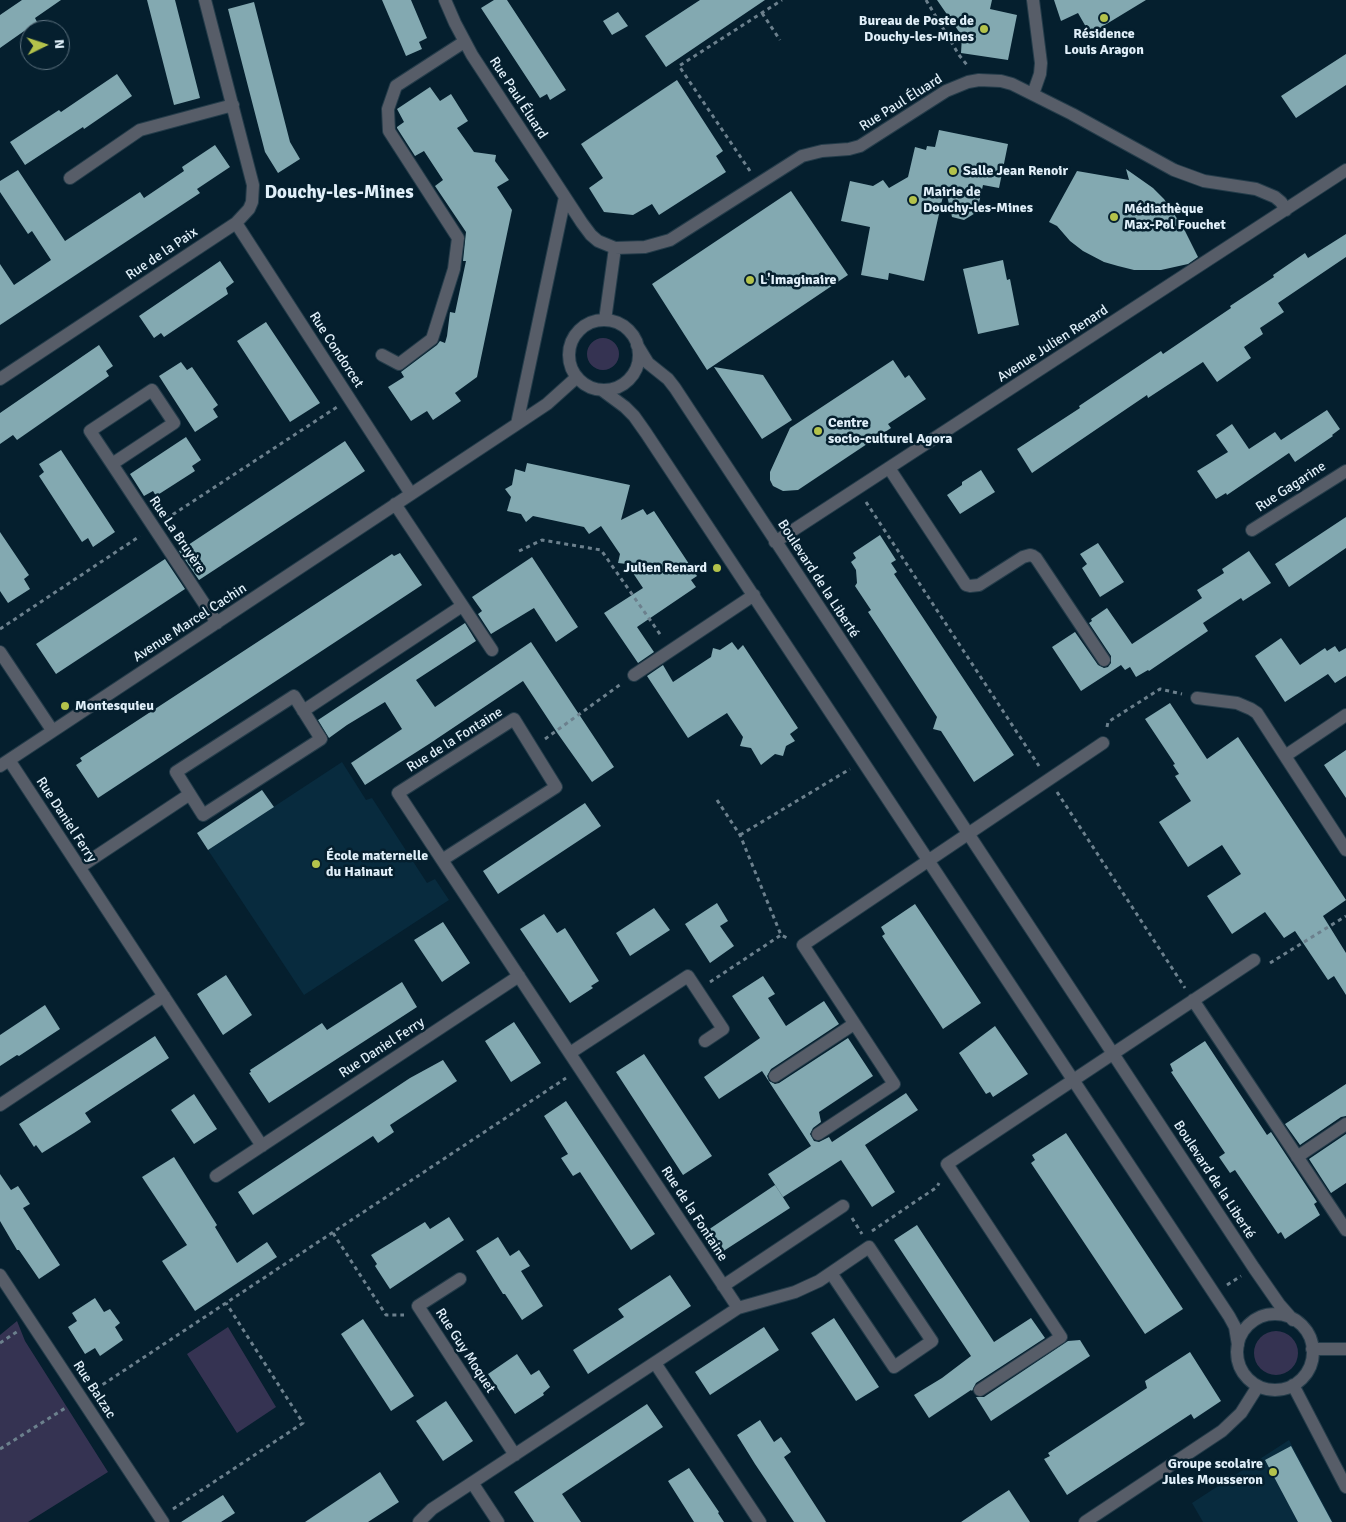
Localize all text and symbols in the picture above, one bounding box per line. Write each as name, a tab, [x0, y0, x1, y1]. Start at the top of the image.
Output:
marker: Résidence Louis Aragon	[1098, 12, 1110, 24]
place label: Bureau de Poste de Douchy-les-Mines	[859, 13, 974, 46]
north arrow	[20, 20, 70, 70]
marker: Bureau de Poste de Douchy-les-Mines	[978, 23, 990, 35]
place label: Résidence Louis Aragon	[1064, 26, 1144, 58]
text: N	[51, 39, 68, 49]
street label: Rue Paul Éluard	[485, 54, 551, 142]
street label: Rue Paul Éluard	[856, 71, 946, 135]
place label: Salle Jean Renoir	[963, 163, 1068, 179]
marker: Salle Jean Renoir	[947, 165, 959, 177]
district label: Douchy-les-Mines	[264, 182, 414, 204]
place label: Mairie de Douchy-les-Mines	[923, 184, 1033, 216]
marker: Mairie de Douchy-les-Mines	[907, 194, 919, 206]
place label: Médiathèque Max-Pol Fouchet	[1124, 201, 1226, 233]
marker: Médiathèque Max-Pol Fouchet	[1108, 211, 1120, 223]
street label: Rue de la Paix	[123, 224, 201, 284]
place label: L'Imaginaire	[760, 272, 836, 288]
marker: L'Imaginaire	[744, 274, 756, 286]
street label: Avenue Julien Renard	[994, 302, 1112, 386]
street label: Rue Condorcet	[305, 309, 367, 391]
place label: Centre socio-culturel Agora	[828, 415, 952, 448]
marker: Centre socio-culturel Agora	[812, 425, 824, 437]
street label: Rue Gagarine	[1253, 458, 1329, 516]
street label: Rue La Bruyère	[145, 493, 209, 577]
street label: Boulevard de la Liberté	[774, 517, 862, 641]
place label: Julien Renard	[624, 560, 707, 576]
marker: Julien Renard	[711, 562, 723, 574]
street label: Avenue Marcel Cachin	[130, 580, 250, 666]
place label: Montesquieu	[75, 698, 154, 714]
marker: Montesquieu	[59, 700, 71, 712]
street label: Rue de la Fontaine	[404, 704, 506, 776]
street label: Rue Daniel Ferry	[32, 774, 100, 866]
place label: École maternelle du Hainaut	[326, 848, 428, 880]
marker: École maternelle du Hainaut	[310, 858, 322, 870]
street label: Rue Daniel Ferry	[336, 1014, 428, 1082]
street label: Boulevard de la Liberté	[1170, 1118, 1258, 1242]
street label: Rue de la Fontaine	[657, 1163, 731, 1265]
street label: Rue Guy Moquet	[431, 1305, 499, 1397]
street label: Rue Balzac	[69, 1358, 119, 1422]
place label: Groupe scolaire Jules Mousseron	[1162, 1456, 1263, 1488]
marker: Groupe scolaire Jules Mousseron	[1267, 1466, 1279, 1478]

